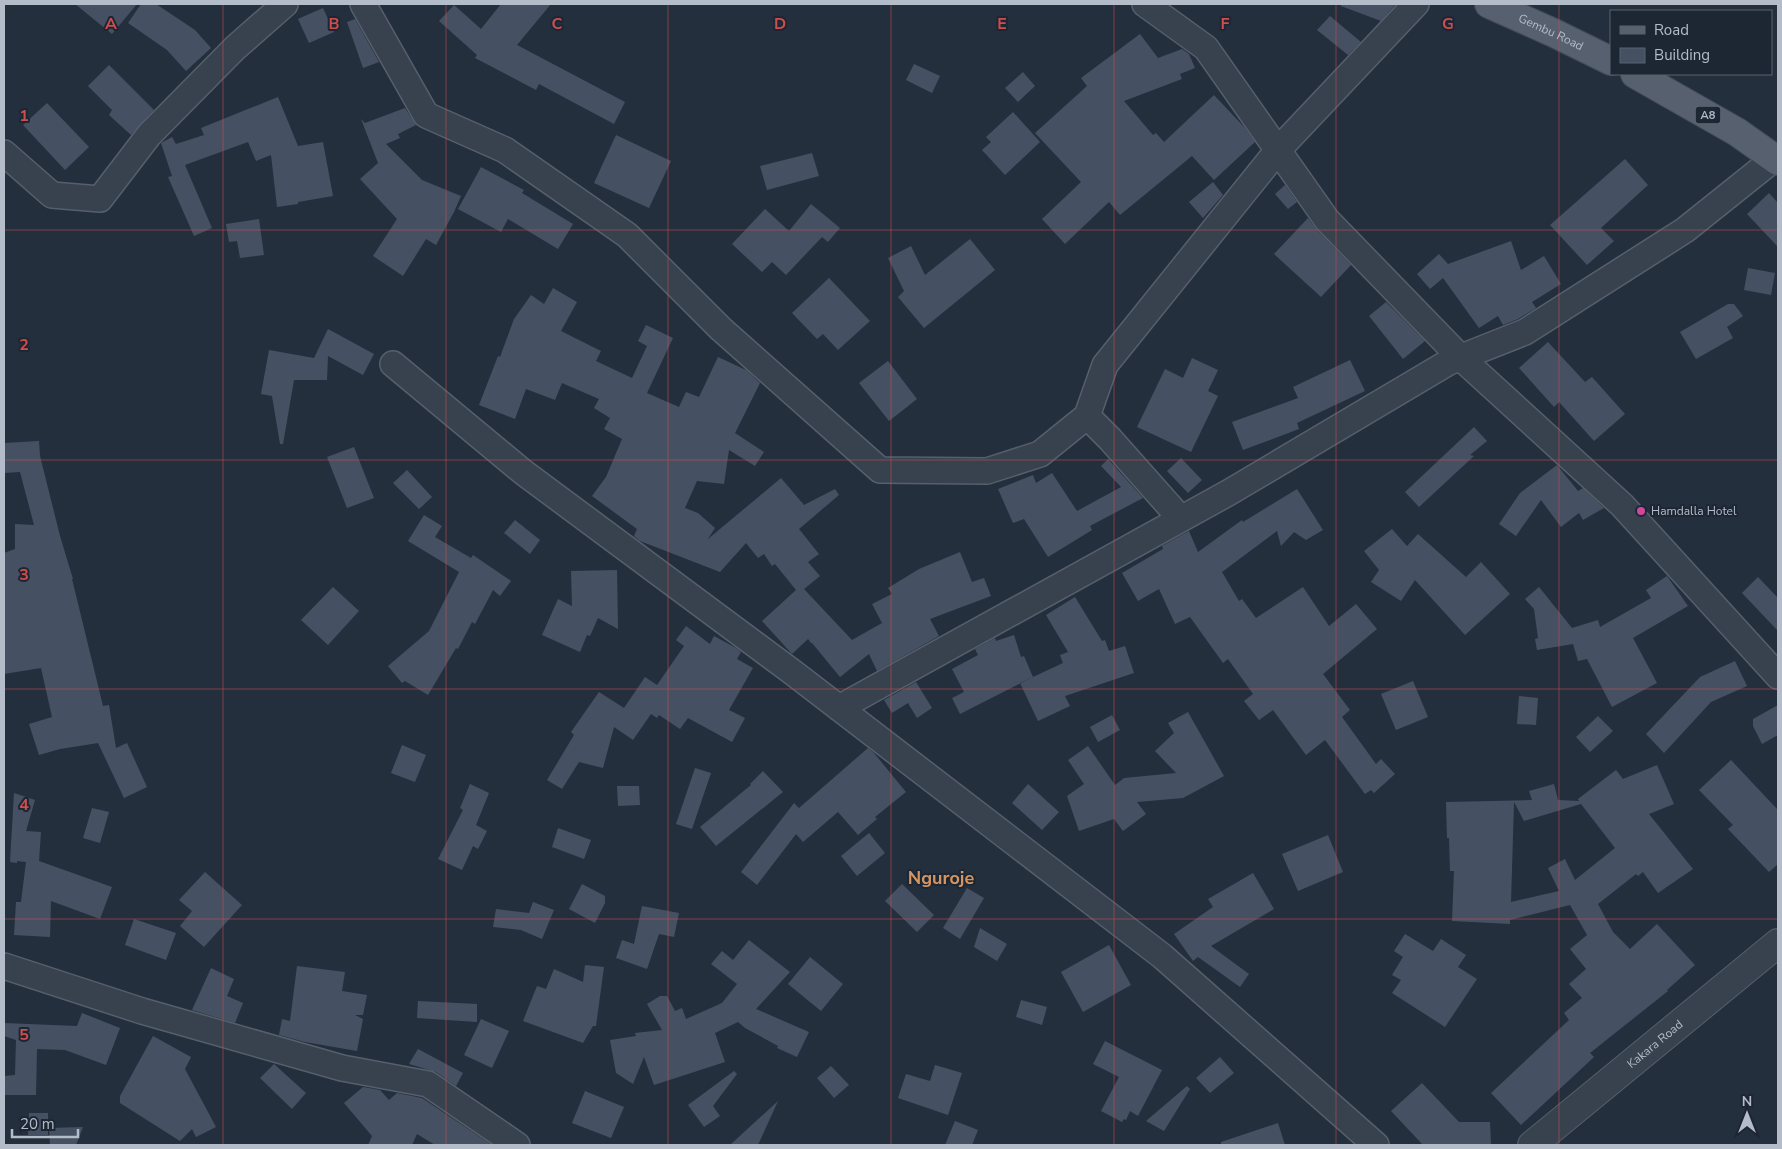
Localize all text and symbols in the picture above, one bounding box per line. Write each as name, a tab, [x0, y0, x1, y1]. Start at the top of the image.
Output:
street label: Gembu Road	[1516, 10, 1586, 54]
legend	[1610, 10, 1772, 75]
text: A	[105, 13, 117, 35]
text: B	[328, 13, 340, 35]
text: C	[552, 13, 563, 35]
text: D	[774, 13, 786, 35]
text: E	[997, 13, 1007, 35]
text: F	[1221, 13, 1230, 35]
text: G	[1442, 13, 1454, 35]
text: Road	[1654, 20, 1689, 40]
text: Building	[1654, 45, 1710, 65]
text: 1	[19, 105, 29, 127]
road number: A8	[1696, 106, 1720, 124]
text: 2	[19, 334, 29, 356]
place label: Hamdalla Hotel	[1651, 503, 1737, 519]
marker: Hamdalla Hotel	[1635, 505, 1647, 517]
text: 3	[19, 564, 29, 586]
text: 4	[19, 794, 29, 816]
district label: Nguroje	[908, 866, 974, 890]
street label: Kakara Road	[1624, 1016, 1686, 1072]
text: 5	[19, 1024, 29, 1046]
north arrow	[1722, 1089, 1772, 1139]
text: N	[1742, 1092, 1752, 1111]
scale bar	[12, 1106, 79, 1138]
text: 20 m	[20, 1114, 55, 1134]

